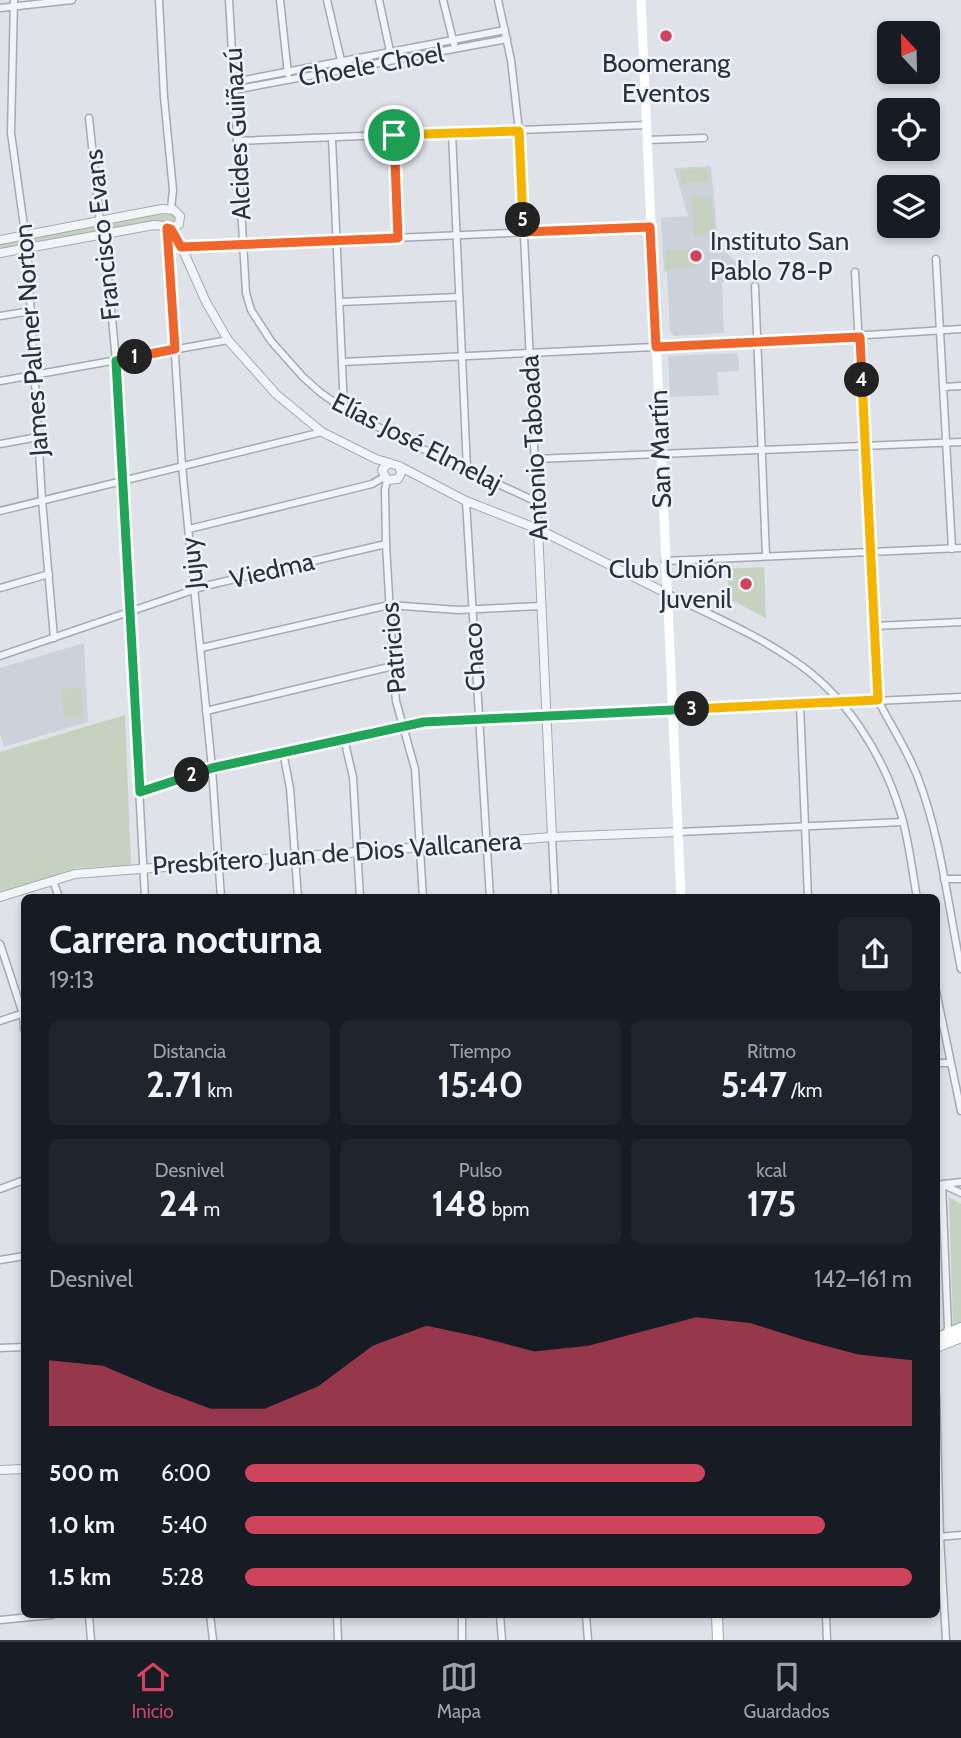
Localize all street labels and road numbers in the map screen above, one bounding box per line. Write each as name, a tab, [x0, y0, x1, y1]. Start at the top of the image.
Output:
street label: Choele Choel	[296, 37, 446, 93]
street label: Alcides Guiñazú	[216, 47, 258, 221]
street label: Francisco Evans	[77, 148, 127, 322]
street label: James Palmer Norton	[7, 223, 55, 458]
street label: Antonio Taboada	[513, 354, 555, 542]
street label: Elías José Elmelaj	[327, 385, 507, 499]
street label: San Martín	[642, 389, 678, 509]
street label: Jujuy	[173, 535, 211, 592]
street label: Viedma	[227, 545, 318, 595]
street label: Patricios	[373, 601, 413, 695]
street label: Chaco	[456, 622, 492, 692]
street label: Presbítero Juan de Dios Vallcanera	[151, 824, 523, 882]

